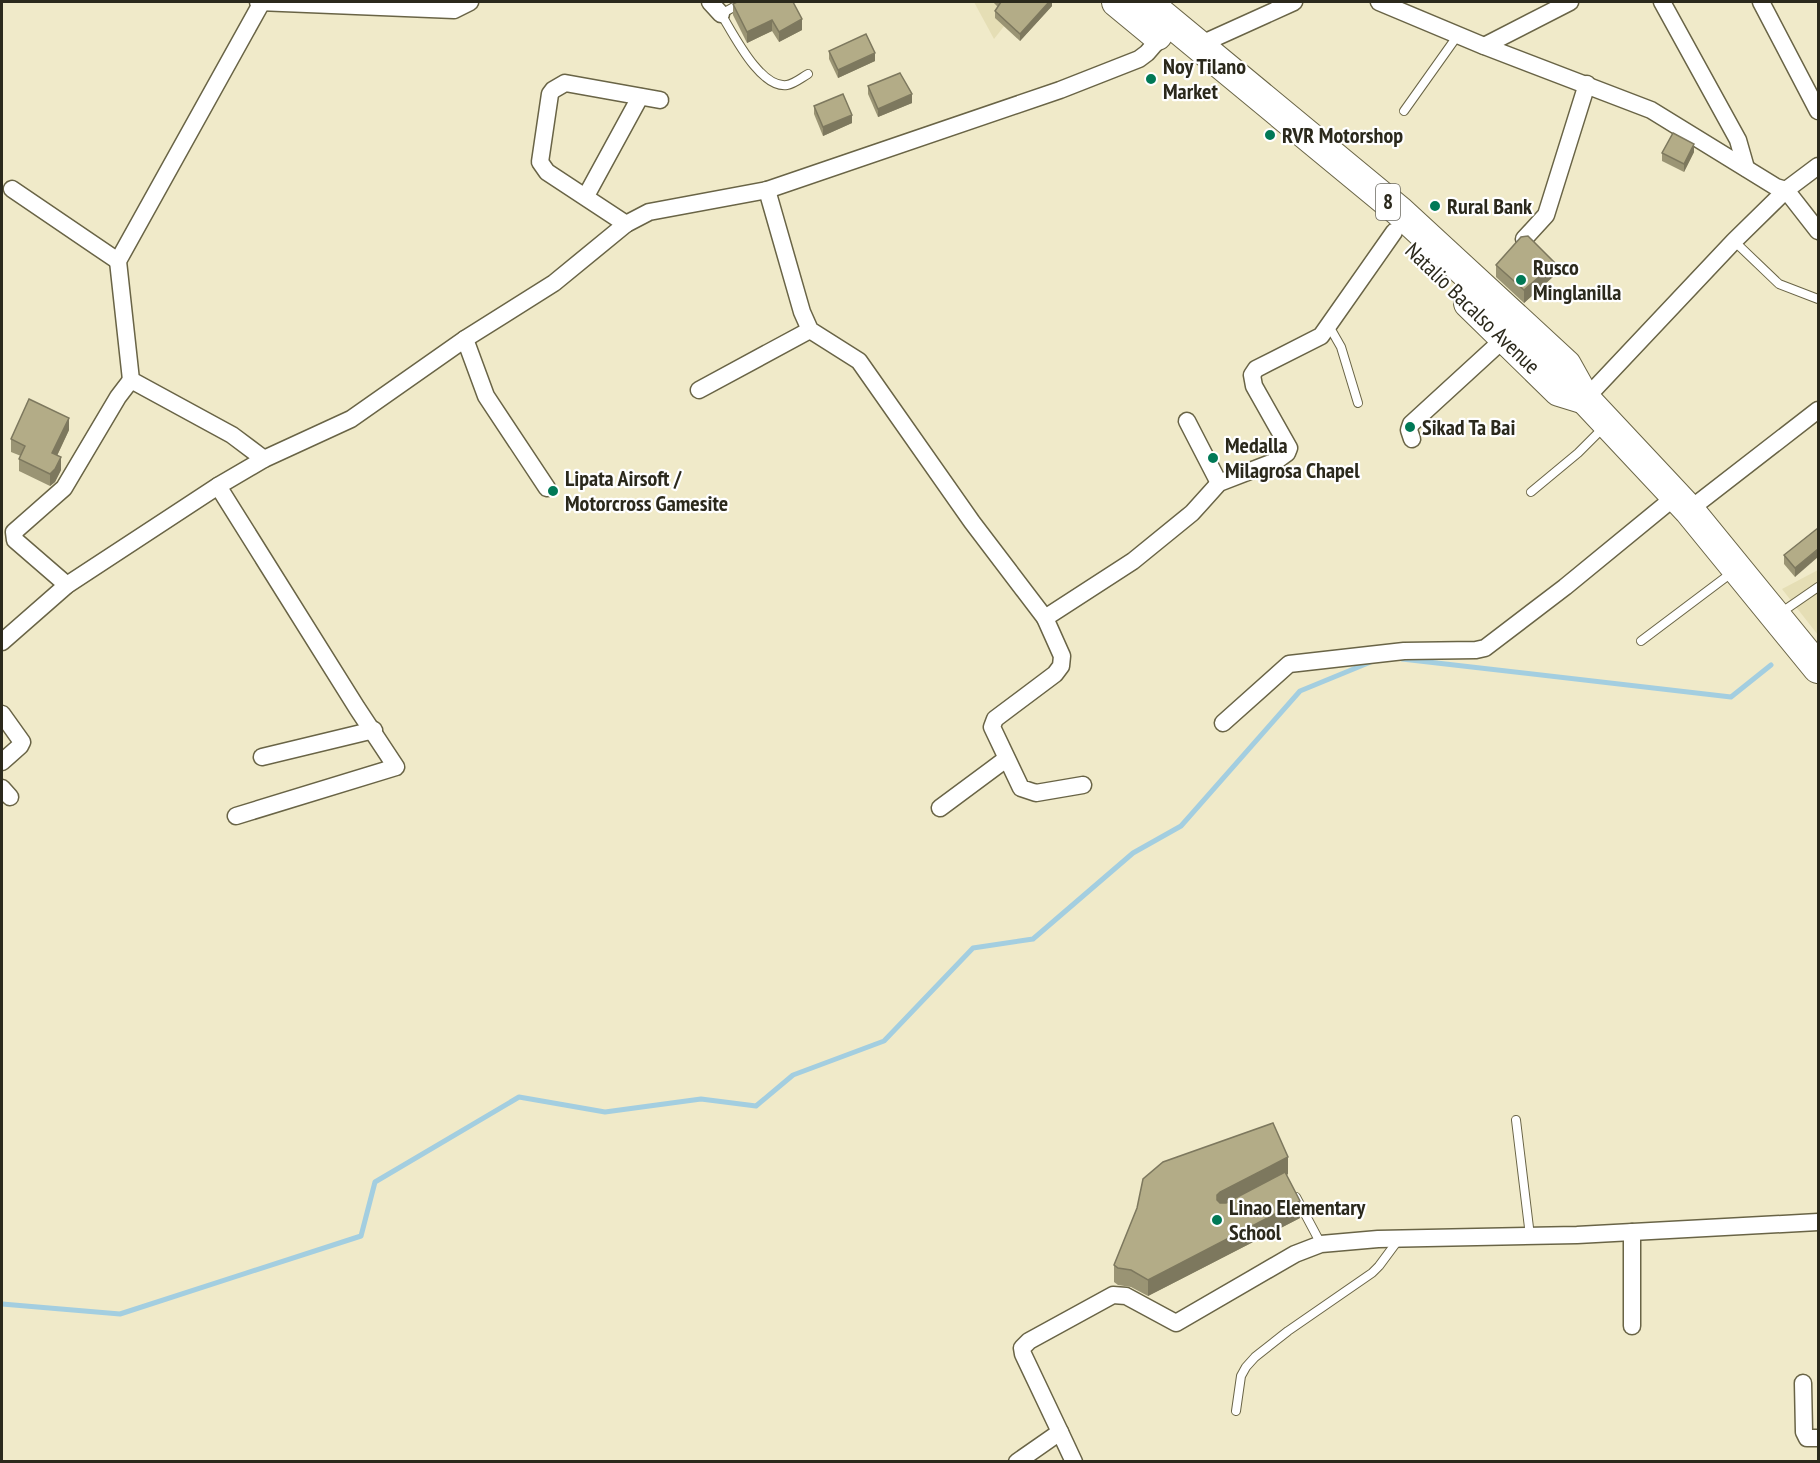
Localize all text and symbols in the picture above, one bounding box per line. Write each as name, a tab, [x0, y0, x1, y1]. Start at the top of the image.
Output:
place label: Noy Tilano Market	[1163, 52, 1246, 105]
marker: Noy Tilano Market	[1144, 72, 1158, 86]
place label: RVR Motorshop	[1282, 121, 1403, 149]
marker: RVR Motorshop	[1263, 128, 1277, 142]
road number: 8	[1376, 184, 1400, 220]
place label: Rural Bank	[1447, 192, 1533, 220]
marker: Rural Bank	[1428, 199, 1442, 213]
street label: Natalio Bacalso Avenue	[1400, 236, 1546, 380]
place label: Rusco Minglanilla	[1533, 253, 1621, 306]
marker: Rusco Minglanilla	[1514, 273, 1528, 287]
place label: Sikad Ta Bai	[1422, 413, 1515, 441]
marker: Sikad Ta Bai	[1403, 420, 1417, 434]
place label: Medalla Milagrosa Chapel	[1225, 431, 1360, 484]
marker: Medalla Milagrosa Chapel	[1206, 451, 1220, 465]
place label: Lipata Airsoft / Motorcross Gamesite	[565, 464, 728, 517]
marker: Lipata Airsoft / Motorcross Gamesite	[546, 484, 560, 498]
place label: Linao Elementary School	[1229, 1193, 1367, 1246]
marker: Linao Elementary School	[1210, 1213, 1224, 1227]

